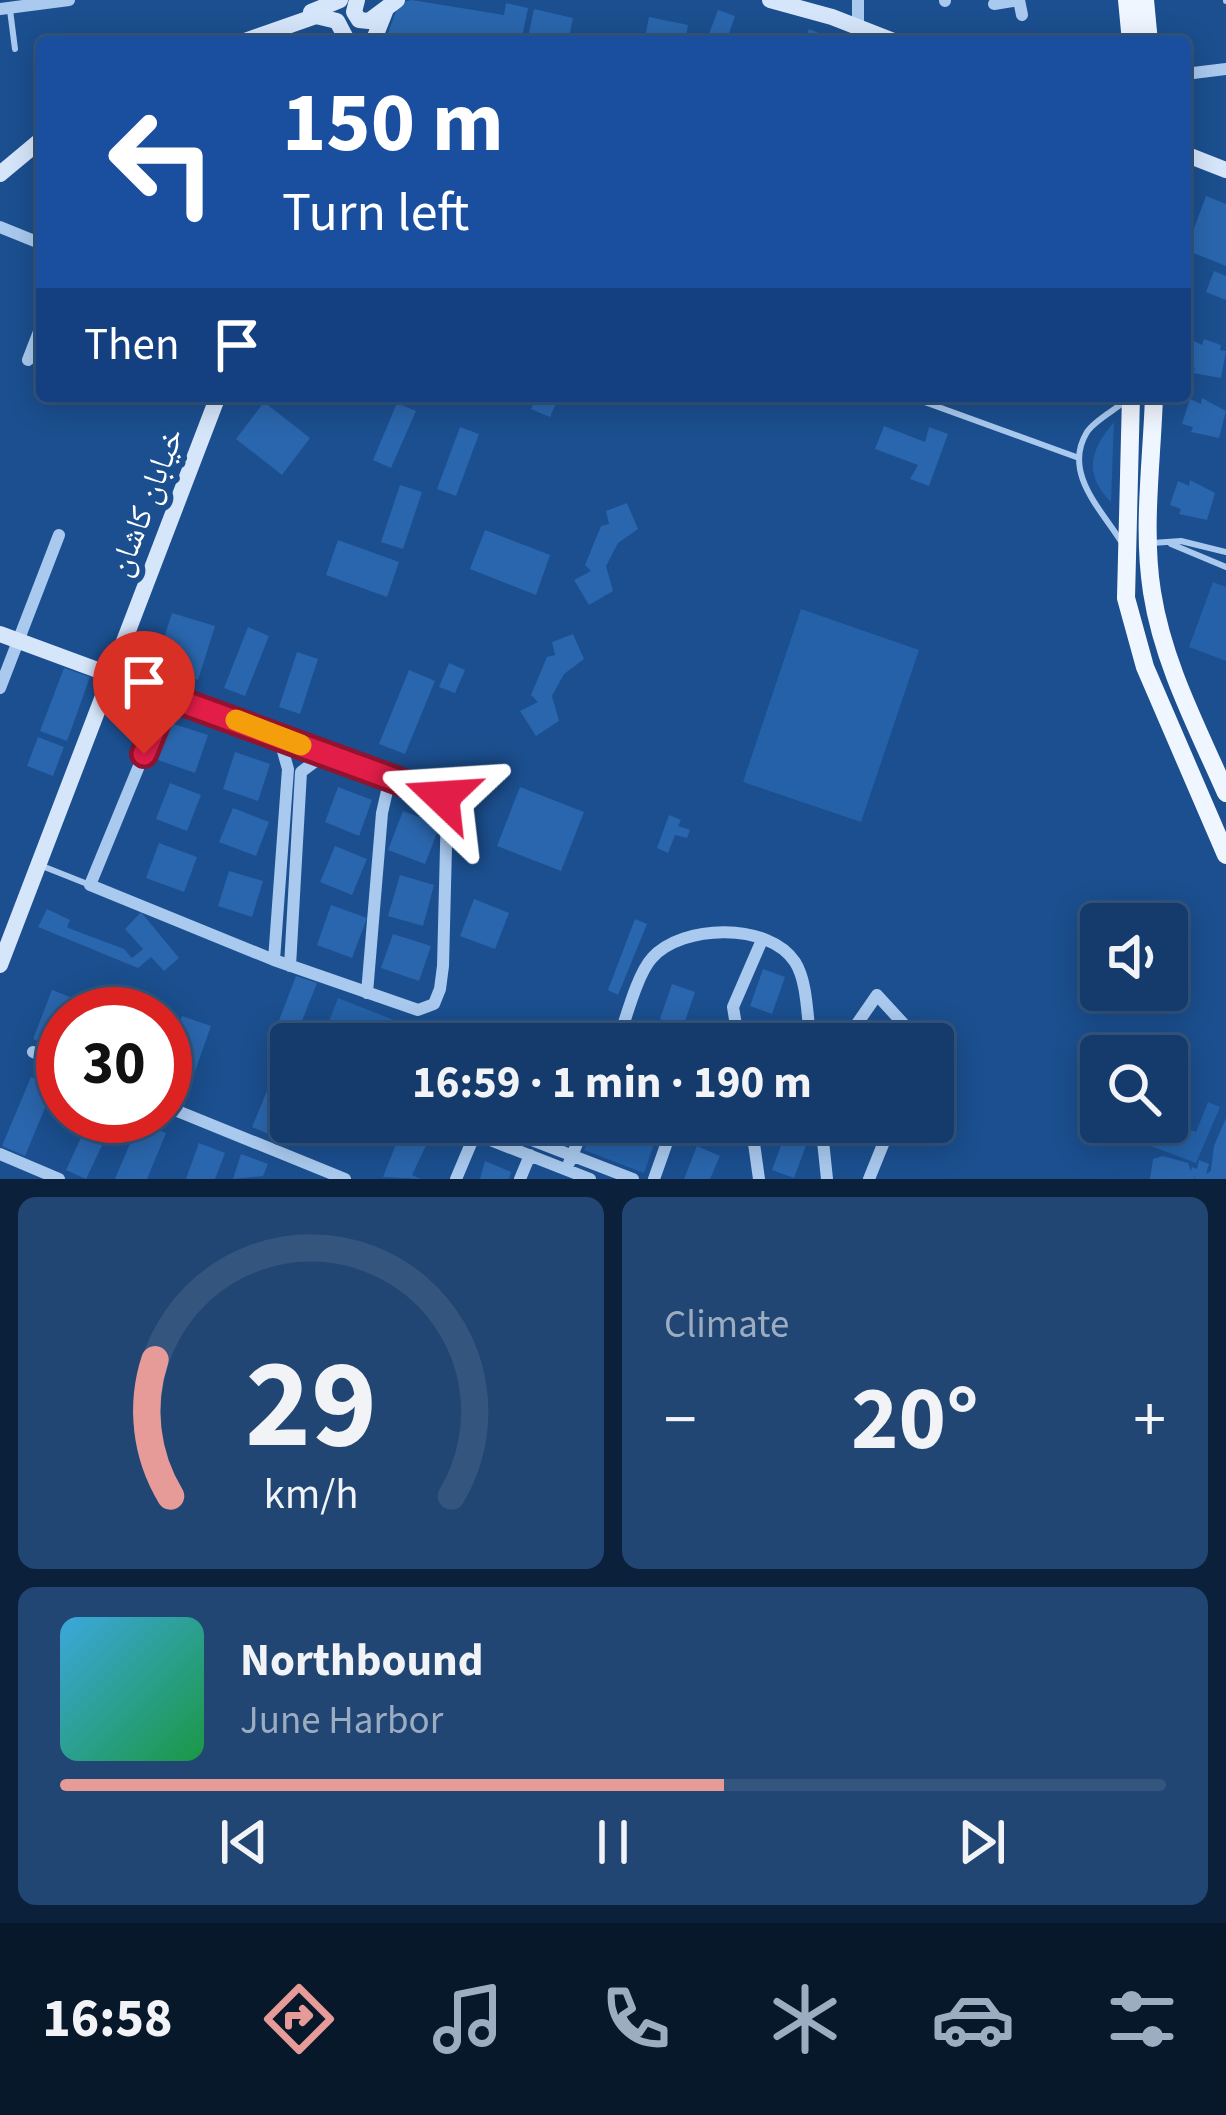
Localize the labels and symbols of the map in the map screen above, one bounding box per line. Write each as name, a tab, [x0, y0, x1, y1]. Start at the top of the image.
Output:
street label: خیابان کاشان	[96, 421, 196, 583]
pin	[93, 631, 195, 754]
position arrow	[379, 734, 505, 860]
speed limit sign: 30	[36, 987, 192, 1143]

